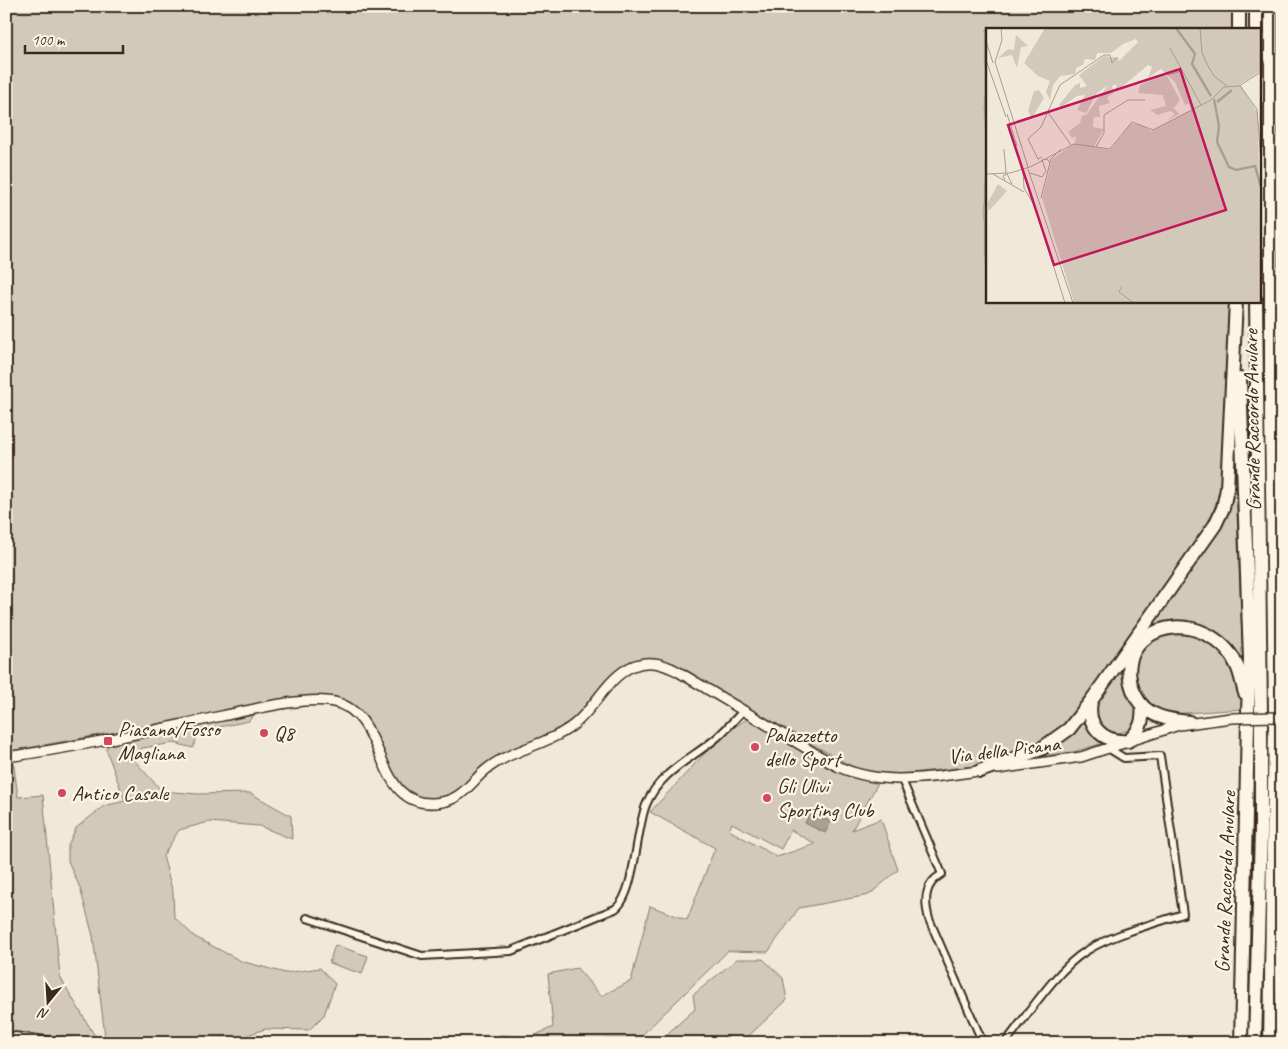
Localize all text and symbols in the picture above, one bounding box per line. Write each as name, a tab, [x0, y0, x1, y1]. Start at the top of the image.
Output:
scale bar	[25, 22, 122, 54]
inset map	[986, 28, 1260, 302]
text: 100 m	[32, 31, 66, 50]
street label: Grande Raccordo Anulare	[1237, 328, 1267, 511]
place label: Piasana/Fosso Magliana	[118, 716, 222, 766]
place label: Q8	[274, 720, 297, 746]
place label: Palazzetto dello Sport	[765, 722, 843, 772]
marker: Q8	[258, 727, 270, 739]
street label: Via della Pisana	[947, 730, 1063, 770]
marker: Piasana/Fosso Magliana	[102, 735, 114, 747]
marker: Palazzetto dello Sport	[749, 741, 761, 753]
place label: Gli Ulivi Sporting Club	[777, 773, 875, 823]
place label: Antico Casale	[72, 780, 169, 806]
marker: Antico Casale	[56, 787, 68, 799]
street label: Grande Raccordo Anulare	[1209, 790, 1241, 973]
marker: Gli Ulivi Sporting Club	[761, 792, 773, 804]
north arrow	[22, 976, 72, 1026]
text: N	[35, 1004, 51, 1023]

